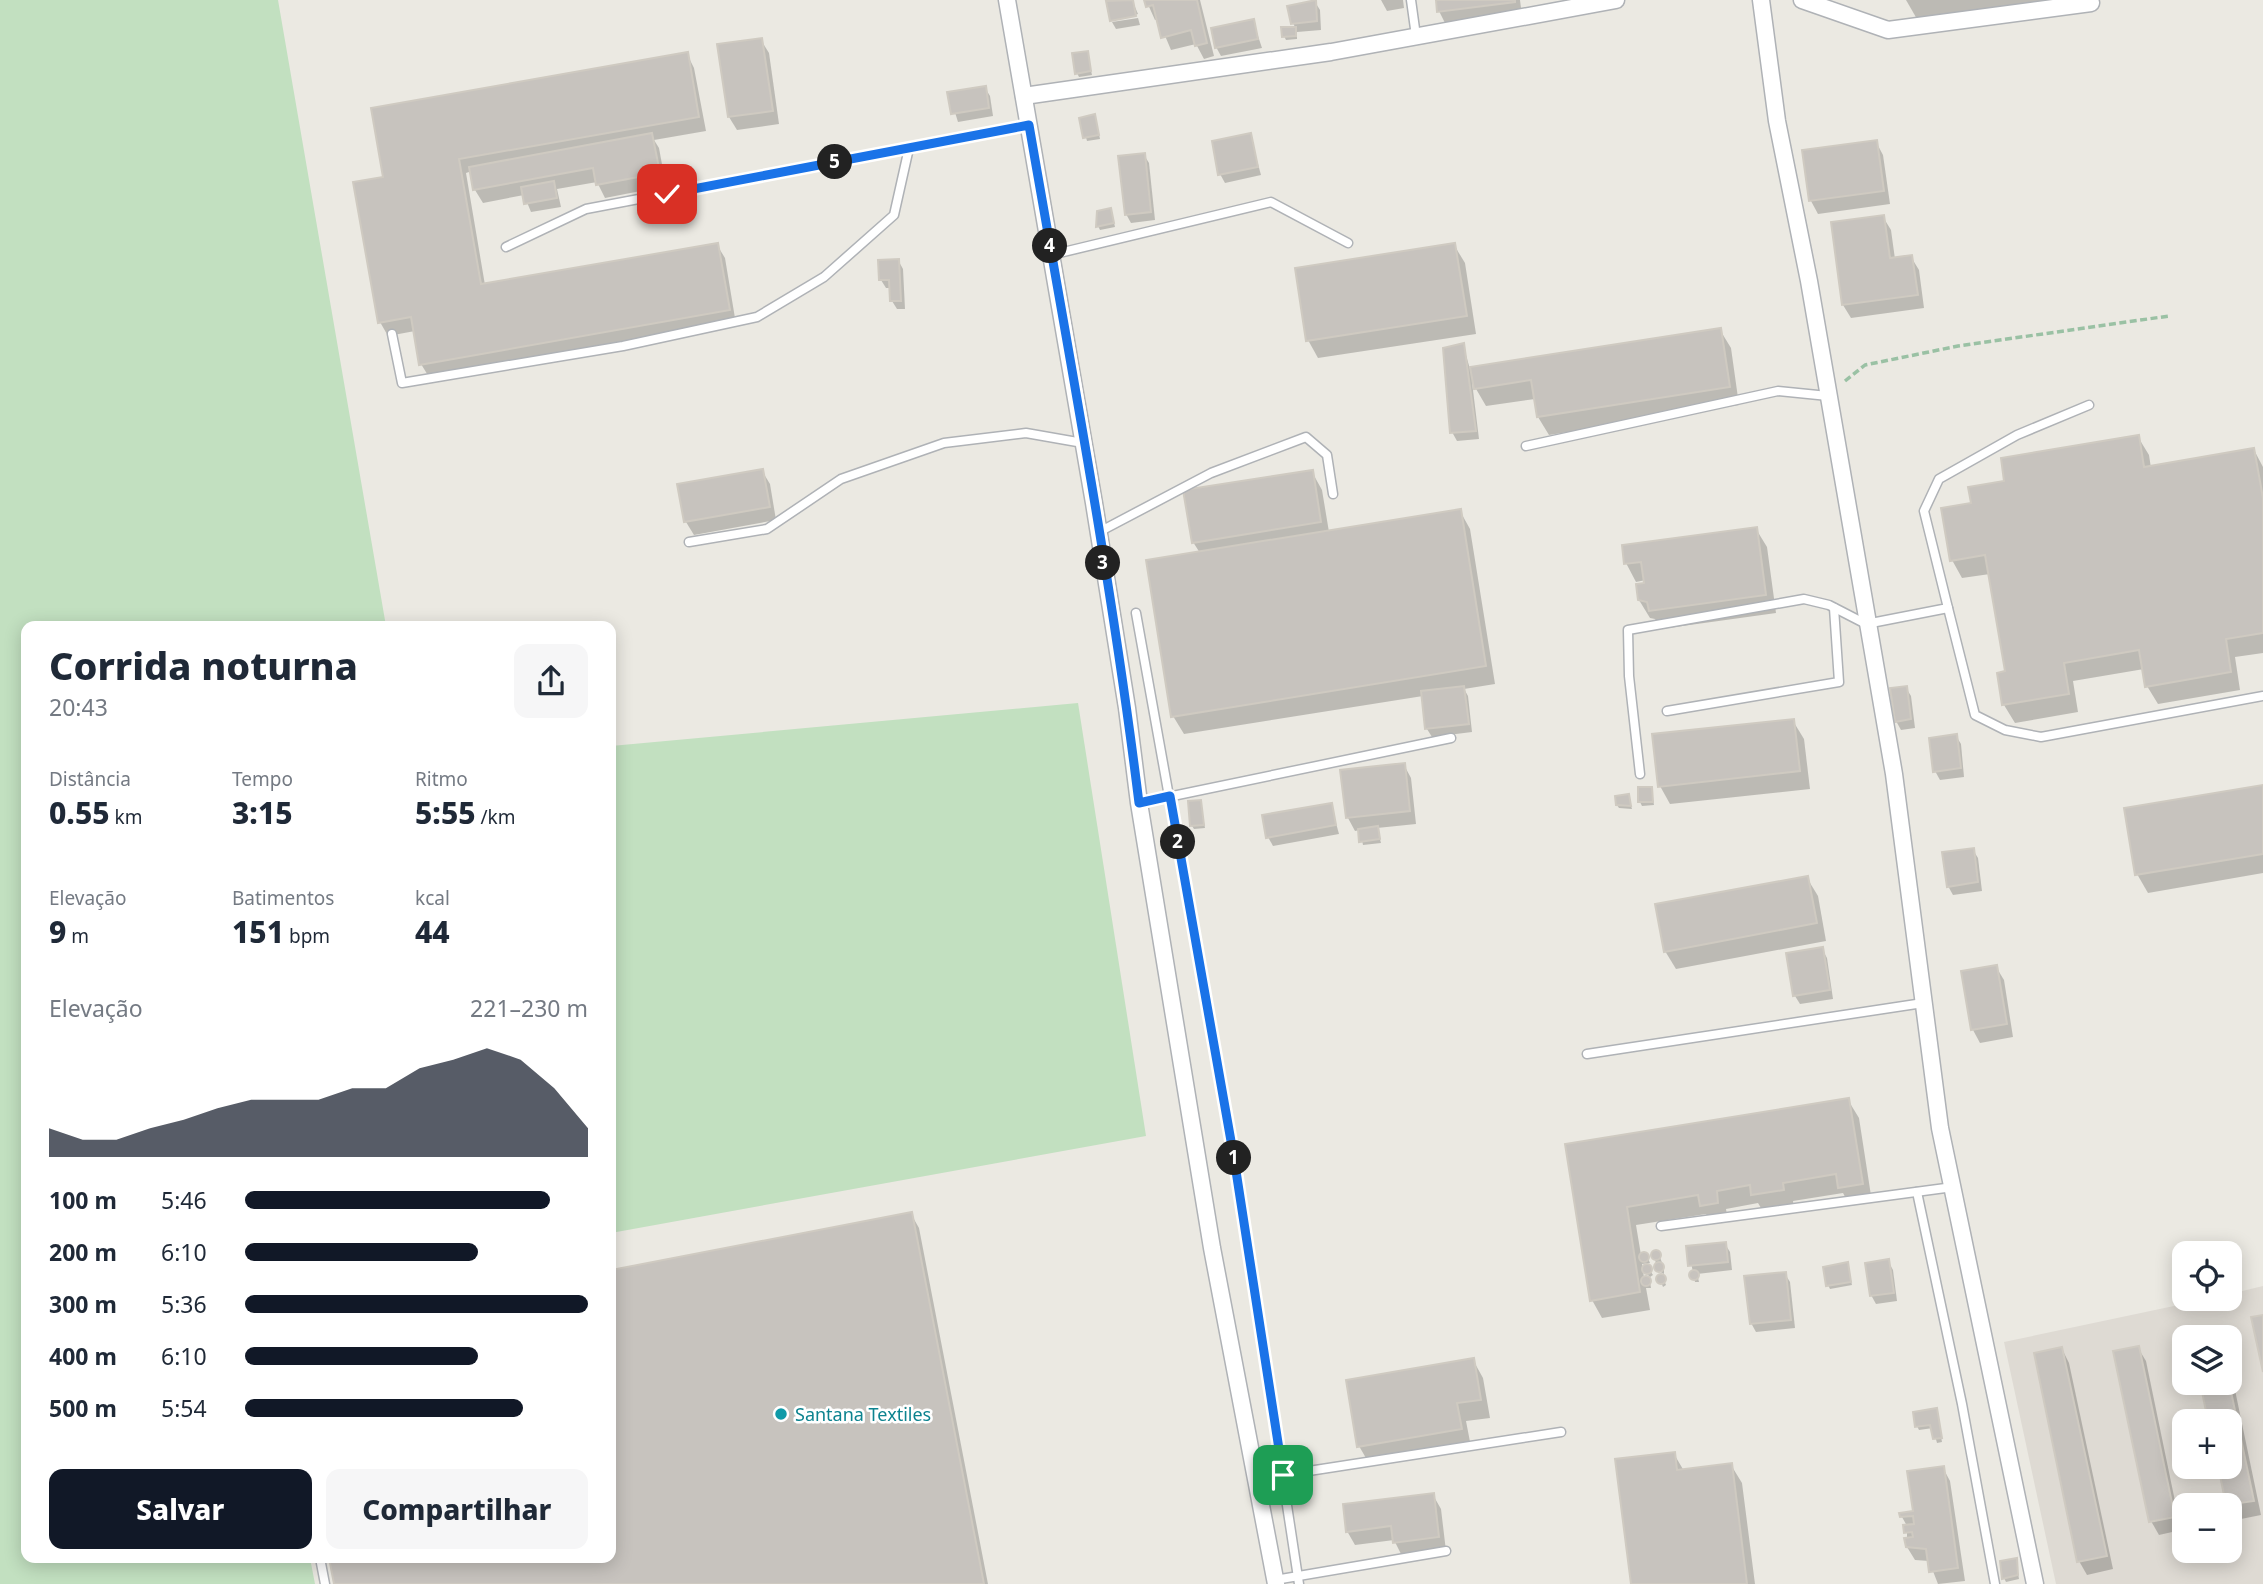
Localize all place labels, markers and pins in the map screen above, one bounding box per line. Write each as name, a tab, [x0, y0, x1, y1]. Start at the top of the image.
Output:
pin: 5	[818, 144, 852, 180]
pin	[637, 164, 697, 224]
pin: 4	[1032, 229, 1068, 264]
pin: 3	[1086, 546, 1120, 580]
pin: 2	[1160, 824, 1196, 860]
pin: 1	[1216, 1140, 1252, 1176]
place label: Santana Textiles	[795, 1402, 931, 1426]
marker: Santana Textiles	[773, 1406, 789, 1422]
pin	[1253, 1445, 1313, 1505]

